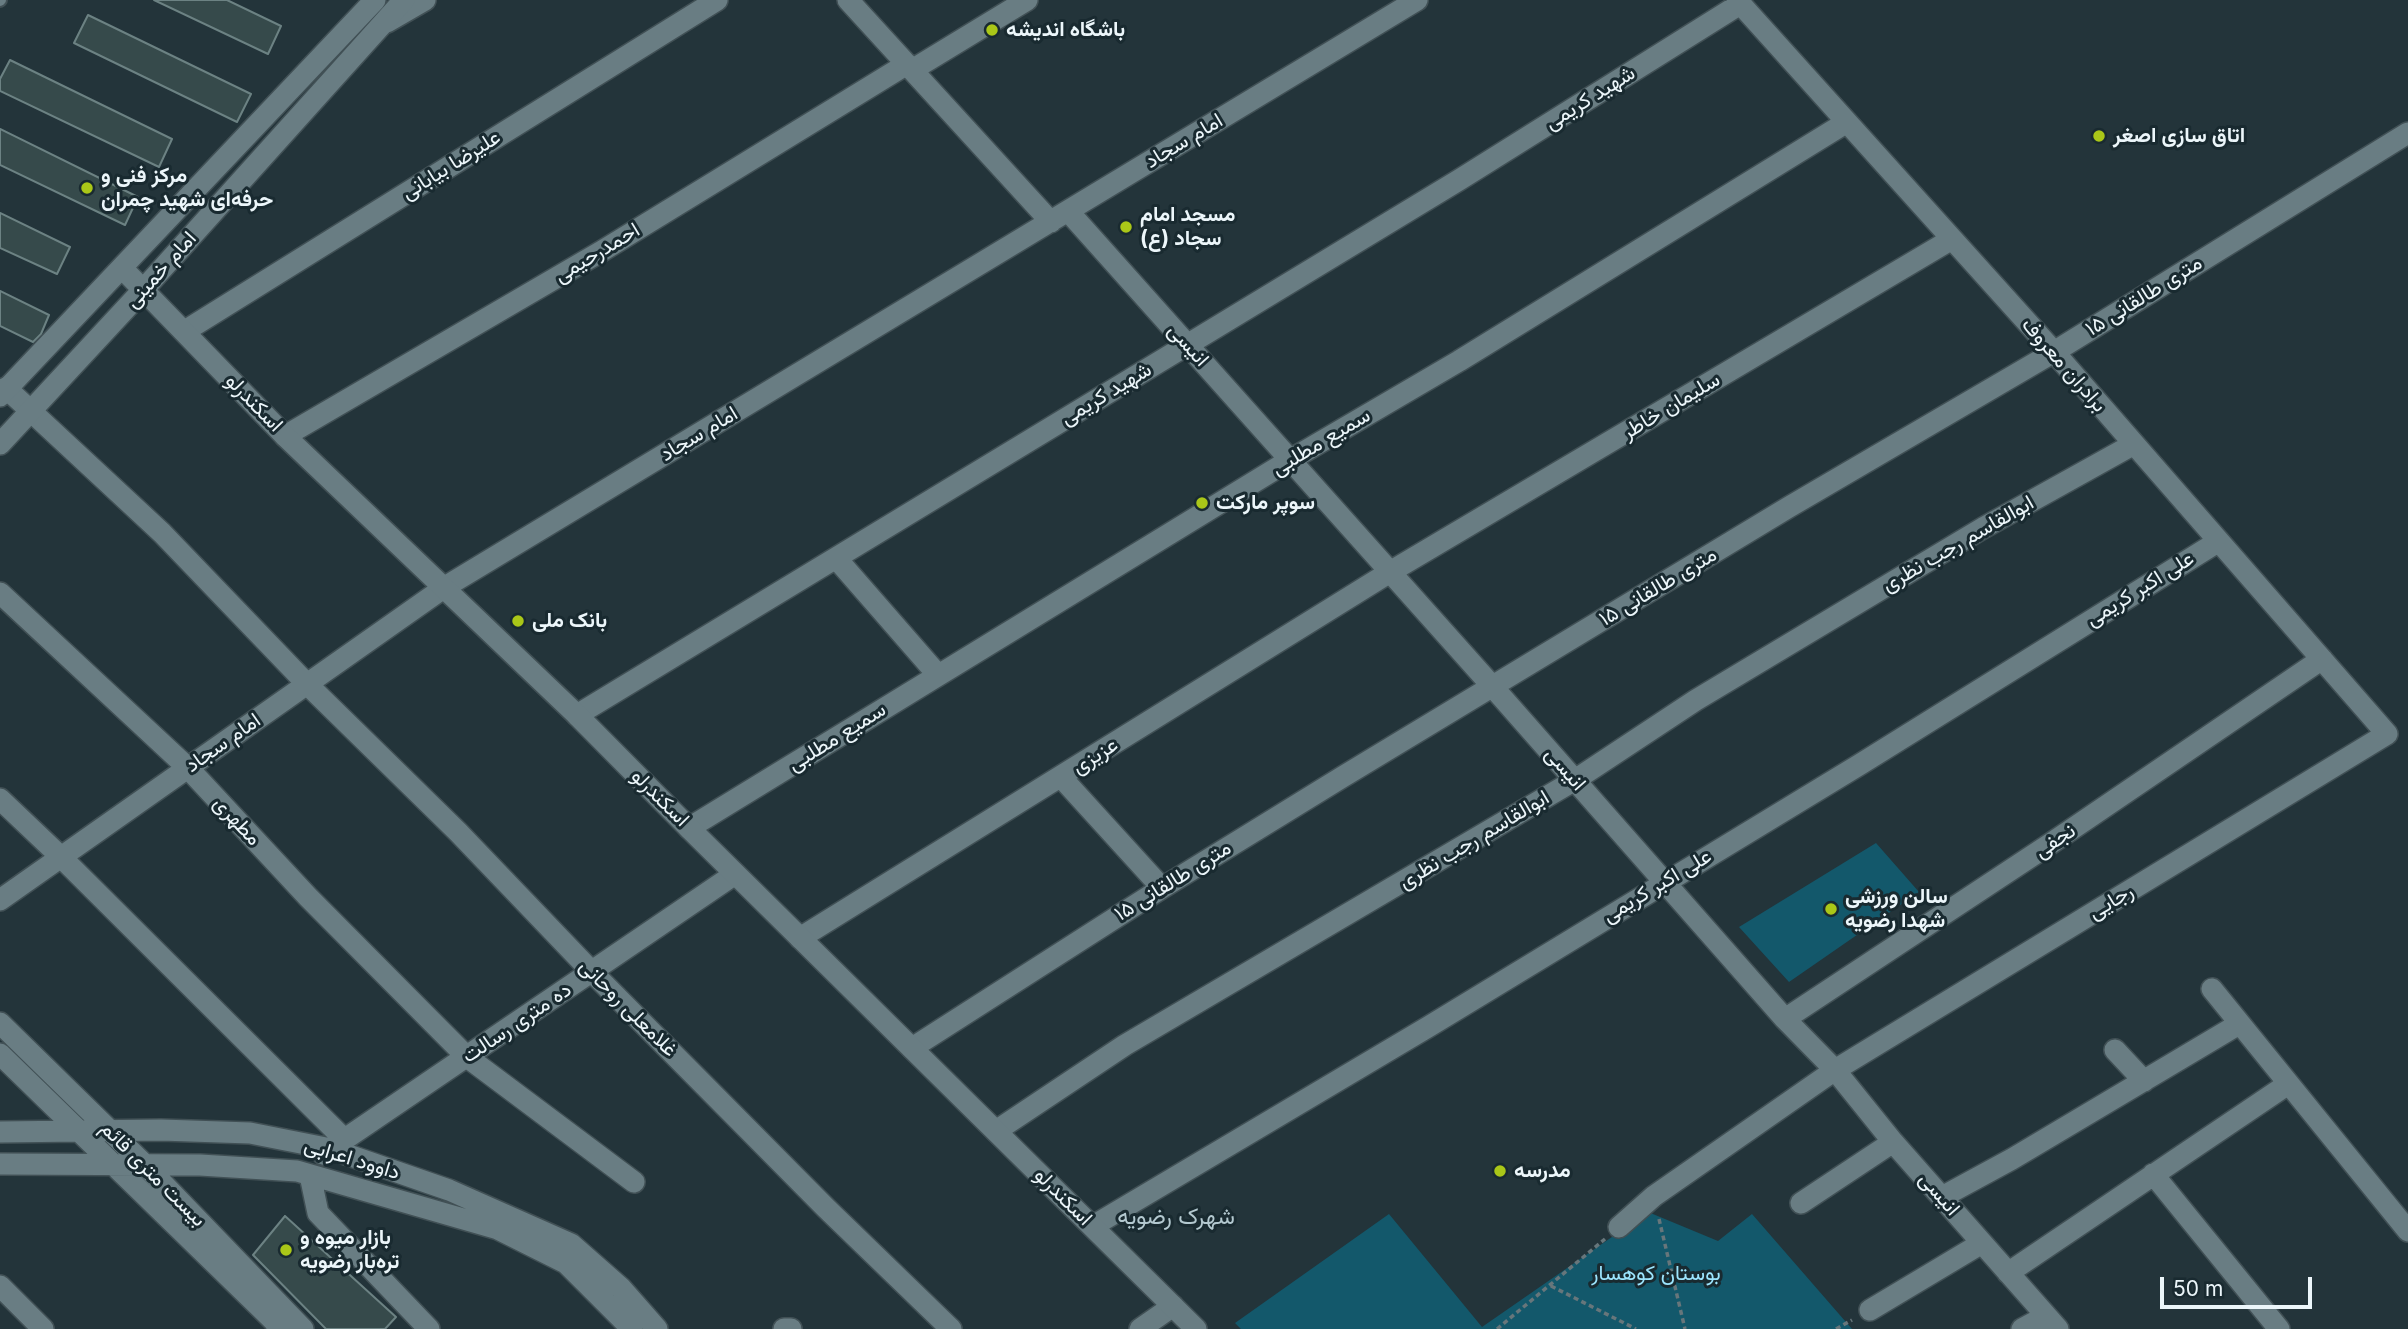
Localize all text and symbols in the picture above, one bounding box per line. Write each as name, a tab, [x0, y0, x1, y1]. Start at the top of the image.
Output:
place label: باشگاه اندیشه	[1006, 17, 1125, 43]
marker: باشگاه اندیشه	[984, 22, 1000, 38]
street label: شهید کریمی	[1540, 60, 1640, 136]
street label: امام سجاد	[1140, 108, 1228, 174]
place label: اتاق سازی اصغر	[2113, 123, 2245, 149]
street label: علیرضا بیابانی	[397, 125, 505, 205]
marker: اتاق سازی اصغر	[2091, 128, 2107, 144]
place label: مرکز فنی و حرفه‌ای شهید چمران	[101, 163, 273, 213]
marker: مرکز فنی و حرفه‌ای شهید چمران	[79, 180, 95, 196]
place label: مسجد امام سجاد (ع)	[1140, 202, 1235, 252]
street label: احمدرحیمی	[550, 218, 644, 288]
marker: مسجد امام سجاد (ع)	[1118, 219, 1134, 235]
street label: امام خمینی	[120, 226, 202, 314]
street label: ۱۵ متری طالقانی	[2081, 250, 2207, 342]
street label: برادران معروف	[2016, 313, 2112, 417]
street label: انیسی	[1162, 318, 1214, 372]
street label: شهید کریمی	[1056, 357, 1156, 431]
street label: سلیمان خاطر	[1617, 367, 1725, 445]
street label: اسکندرلو	[220, 369, 288, 437]
street label: امام سجاد	[655, 401, 743, 467]
street label: سمیع مطلبی	[1267, 403, 1375, 481]
place label: سوپر مارکت	[1216, 490, 1315, 516]
street label: ابوالقاسم رجب نظری	[1878, 490, 2038, 598]
marker: سوپر مارکت	[1194, 495, 1210, 511]
street label: ۱۵ متری طالقانی	[1595, 542, 1721, 632]
street label: علی اکبر کریمی	[2081, 546, 2199, 632]
place label: بانک ملی	[532, 608, 607, 634]
marker: بانک ملی	[510, 613, 526, 629]
street label: سمیع مطلبی	[783, 697, 891, 777]
street label: امام سجاد	[180, 708, 266, 778]
street label: عزیزی	[1067, 732, 1123, 780]
street label: انیسی	[1539, 742, 1591, 796]
street label: اسکندرلو	[626, 764, 694, 832]
street label: ابوالقاسم رجب نظری	[1394, 785, 1554, 895]
street label: مطهری	[208, 791, 266, 851]
street label: نجفی	[2030, 818, 2080, 864]
street label: ۱۵ متری طالقانی	[1110, 835, 1236, 927]
street label: علی اکبر کریمی	[1598, 844, 1716, 928]
street label: رجایی	[2084, 879, 2138, 925]
place label: سالن ورزشی شهدا رضویه	[1845, 884, 1948, 934]
marker: سالن ورزشی شهدا رضویه	[1823, 901, 1839, 917]
street label: غلامعلی روحانی	[574, 954, 682, 1062]
street label: ده متری رسالت	[458, 977, 576, 1069]
street label: بیست متری قائم	[95, 1116, 211, 1232]
street label: داوود اعرابی	[301, 1133, 403, 1185]
place label: مدرسه	[1514, 1158, 1571, 1184]
street label: اسکندرلو	[1029, 1163, 1097, 1231]
marker: مدرسه	[1492, 1163, 1508, 1179]
street label: انیسی	[1913, 1167, 1965, 1221]
district label: شهرک رضویه	[1117, 1203, 1235, 1231]
place label: بازار میوه و تره‌بار رضویه	[300, 1225, 399, 1275]
marker: بازار میوه و تره‌بار رضویه	[278, 1242, 294, 1258]
park label: بوستان کوهسار	[1591, 1261, 1721, 1287]
scale bar	[2163, 1262, 2315, 1306]
text: 50 m	[2173, 1276, 2223, 1301]

